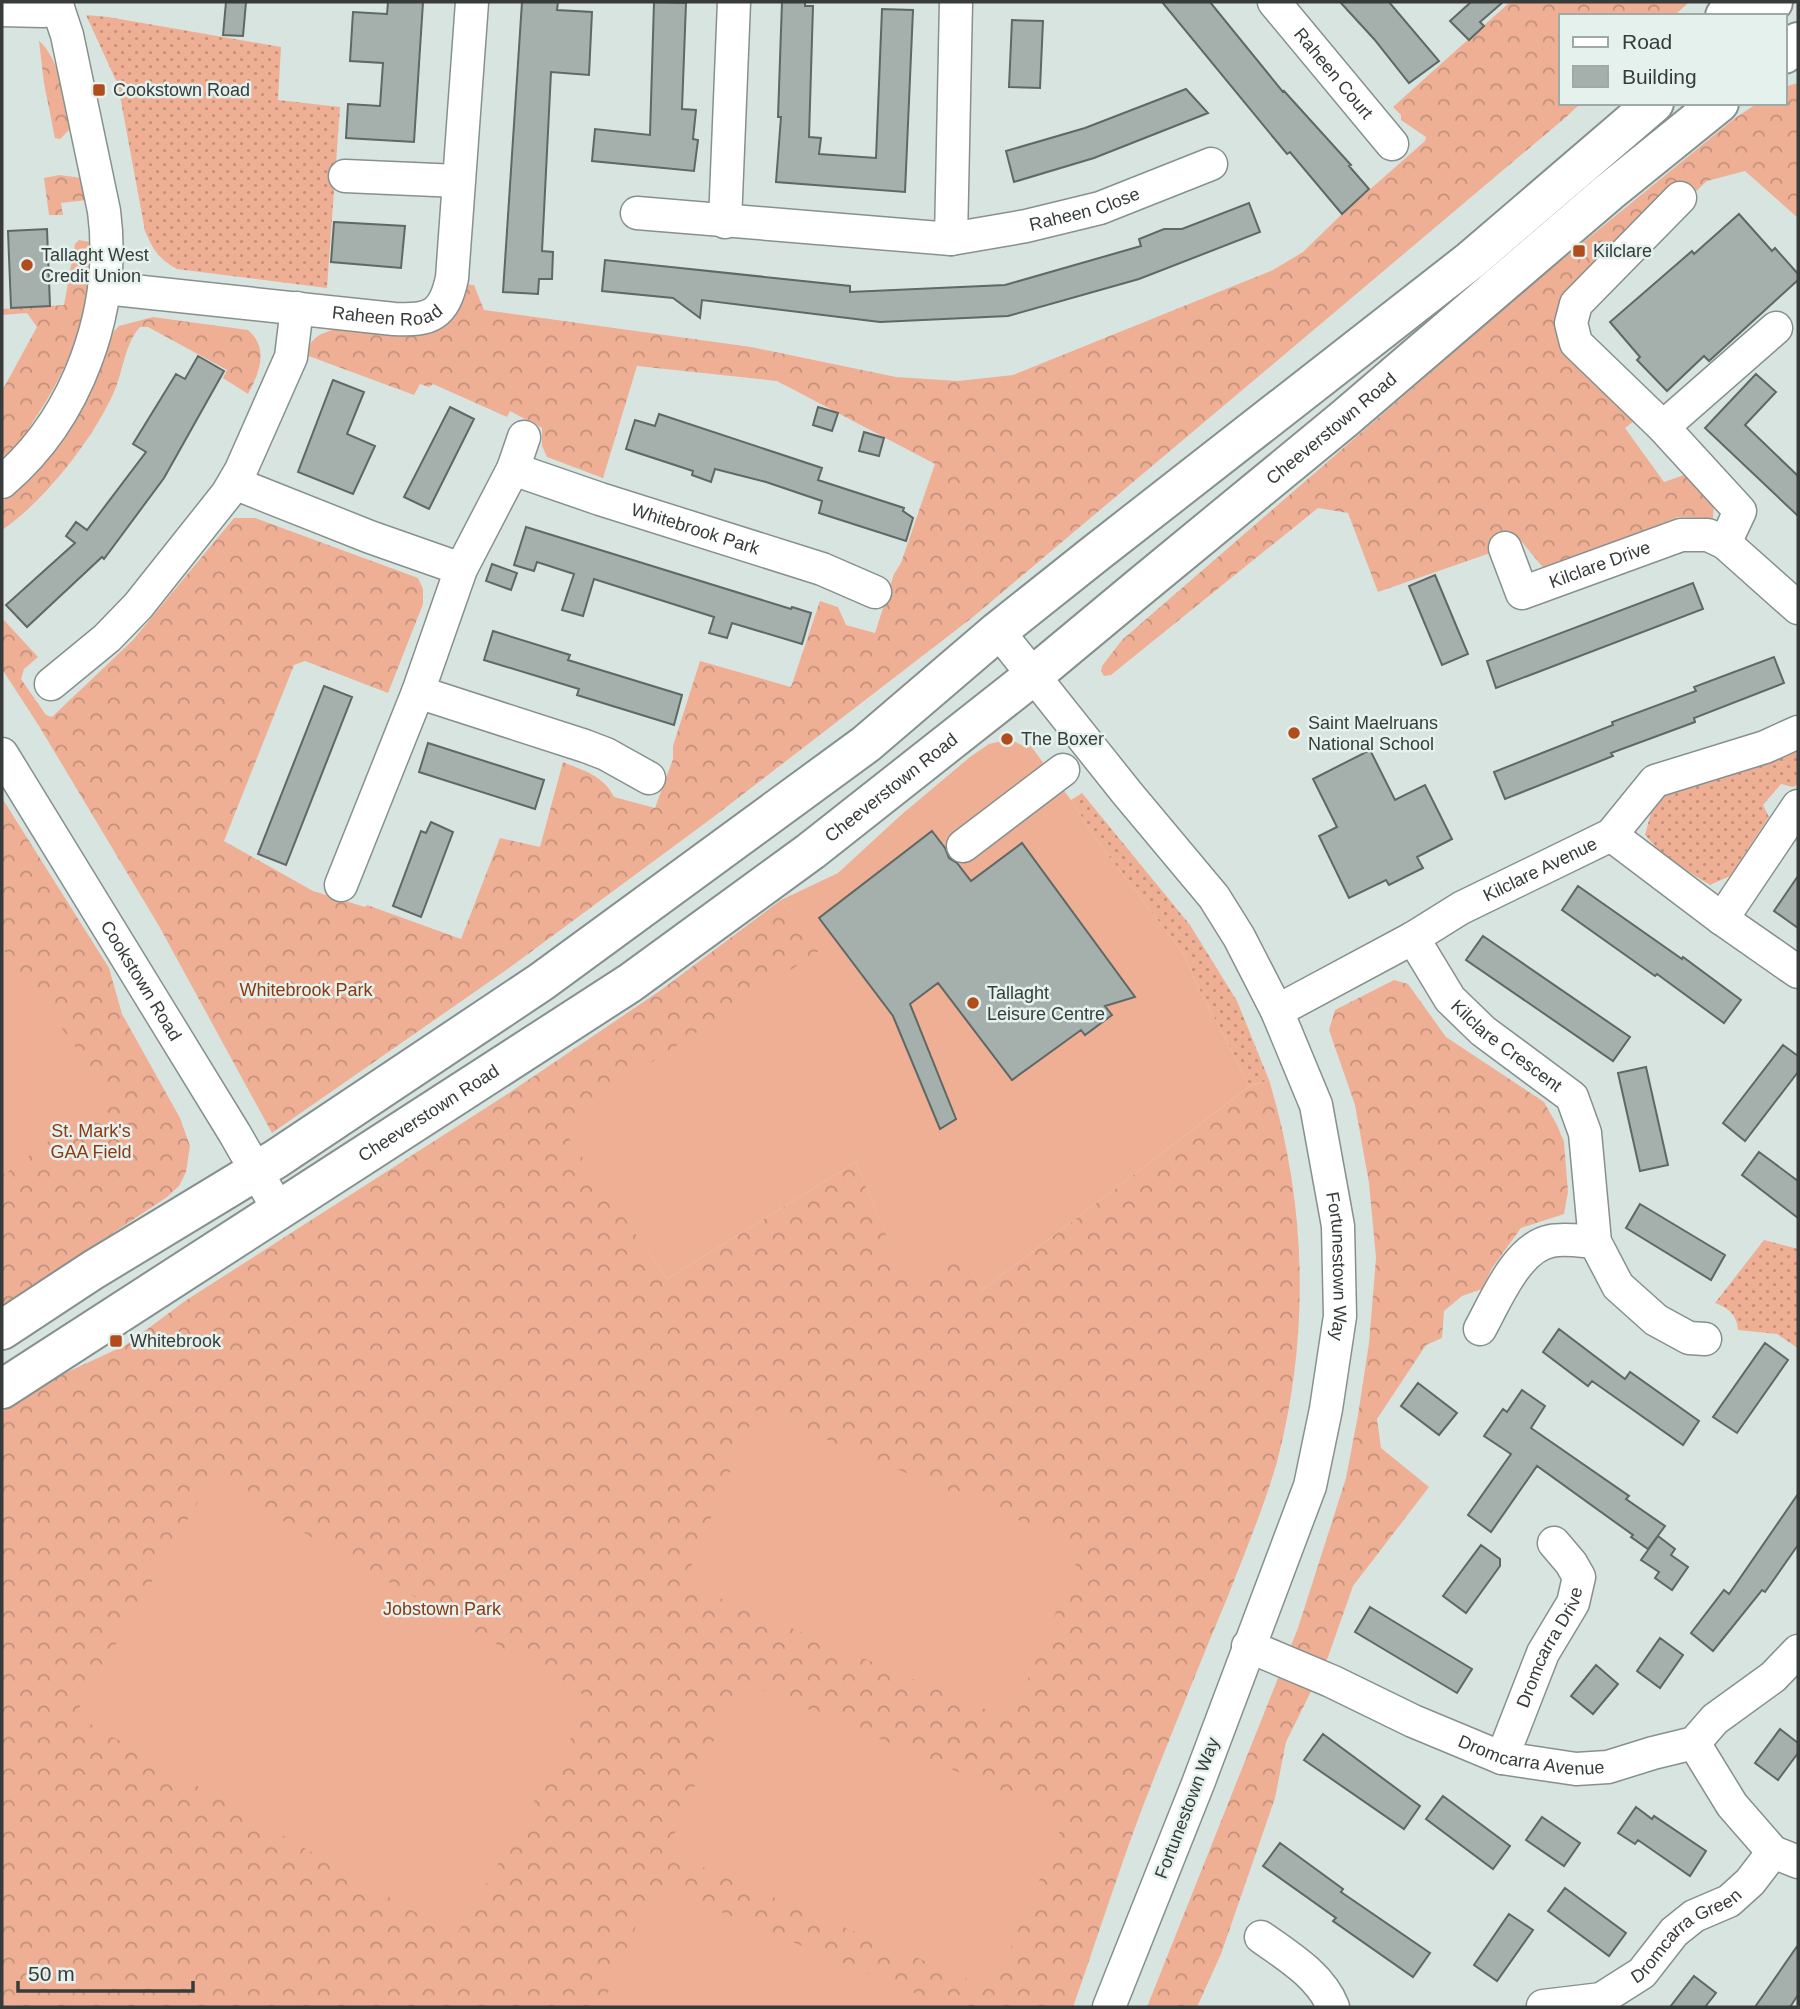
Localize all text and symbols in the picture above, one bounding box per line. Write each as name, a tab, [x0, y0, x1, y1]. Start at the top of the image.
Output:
legend	[1559, 14, 1786, 105]
street label: Raheen Court	[1290, 24, 1377, 123]
text: Road	[1622, 30, 1672, 53]
text: Building	[1622, 65, 1697, 88]
place label: Cookstown Road	[113, 80, 250, 100]
marker: Cookstown Road	[91, 82, 107, 98]
street label: Raheen Close	[1027, 183, 1142, 235]
place label: Kilclare	[1593, 241, 1652, 261]
marker: Kilclare	[1571, 243, 1587, 259]
place label: Tallaght West Credit Union	[41, 245, 149, 286]
marker: Tallaght West Credit Union	[19, 257, 35, 273]
street label: Raheen Road	[331, 300, 446, 329]
street label: Cheeverstown Road	[1262, 369, 1400, 489]
street label: Whitebrook Park	[629, 500, 763, 559]
street label: Kilclare Drive	[1547, 537, 1653, 592]
place label: Saint Maelruans National School	[1308, 713, 1438, 754]
marker: Saint Maelruans National School	[1286, 725, 1302, 741]
street label: Cheeverstown Road	[821, 729, 961, 846]
place label: The Boxer	[1021, 729, 1104, 749]
marker: The Boxer	[999, 731, 1015, 747]
street label: Kilclare Avenue	[1480, 833, 1600, 906]
street label: Cookstown Road	[97, 917, 185, 1044]
park label: Whitebrook Park	[239, 980, 374, 1000]
place label: Tallaght Leisure Centre	[987, 983, 1105, 1024]
marker: Tallaght Leisure Centre	[965, 995, 981, 1011]
street label: Kilclare Crescent	[1447, 996, 1566, 1096]
street label: Cheeverstown Road	[355, 1061, 503, 1166]
park label: St. Mark's GAA Field	[50, 1121, 132, 1162]
street label: Fortunestown Way	[1322, 1190, 1350, 1342]
place label: Whitebrook	[130, 1331, 222, 1351]
marker: Whitebrook	[108, 1333, 124, 1349]
street label: Dromcarra Drive	[1513, 1585, 1586, 1710]
park label: Jobstown Park	[383, 1599, 502, 1619]
street label: Dromcarra Avenue	[1455, 1731, 1605, 1779]
street label: Fortunestown Way	[1151, 1735, 1223, 1881]
street label: Dromcarra Green	[1627, 1885, 1746, 1987]
scale bar	[18, 1950, 192, 1994]
text: 50 m	[28, 1962, 75, 1985]

